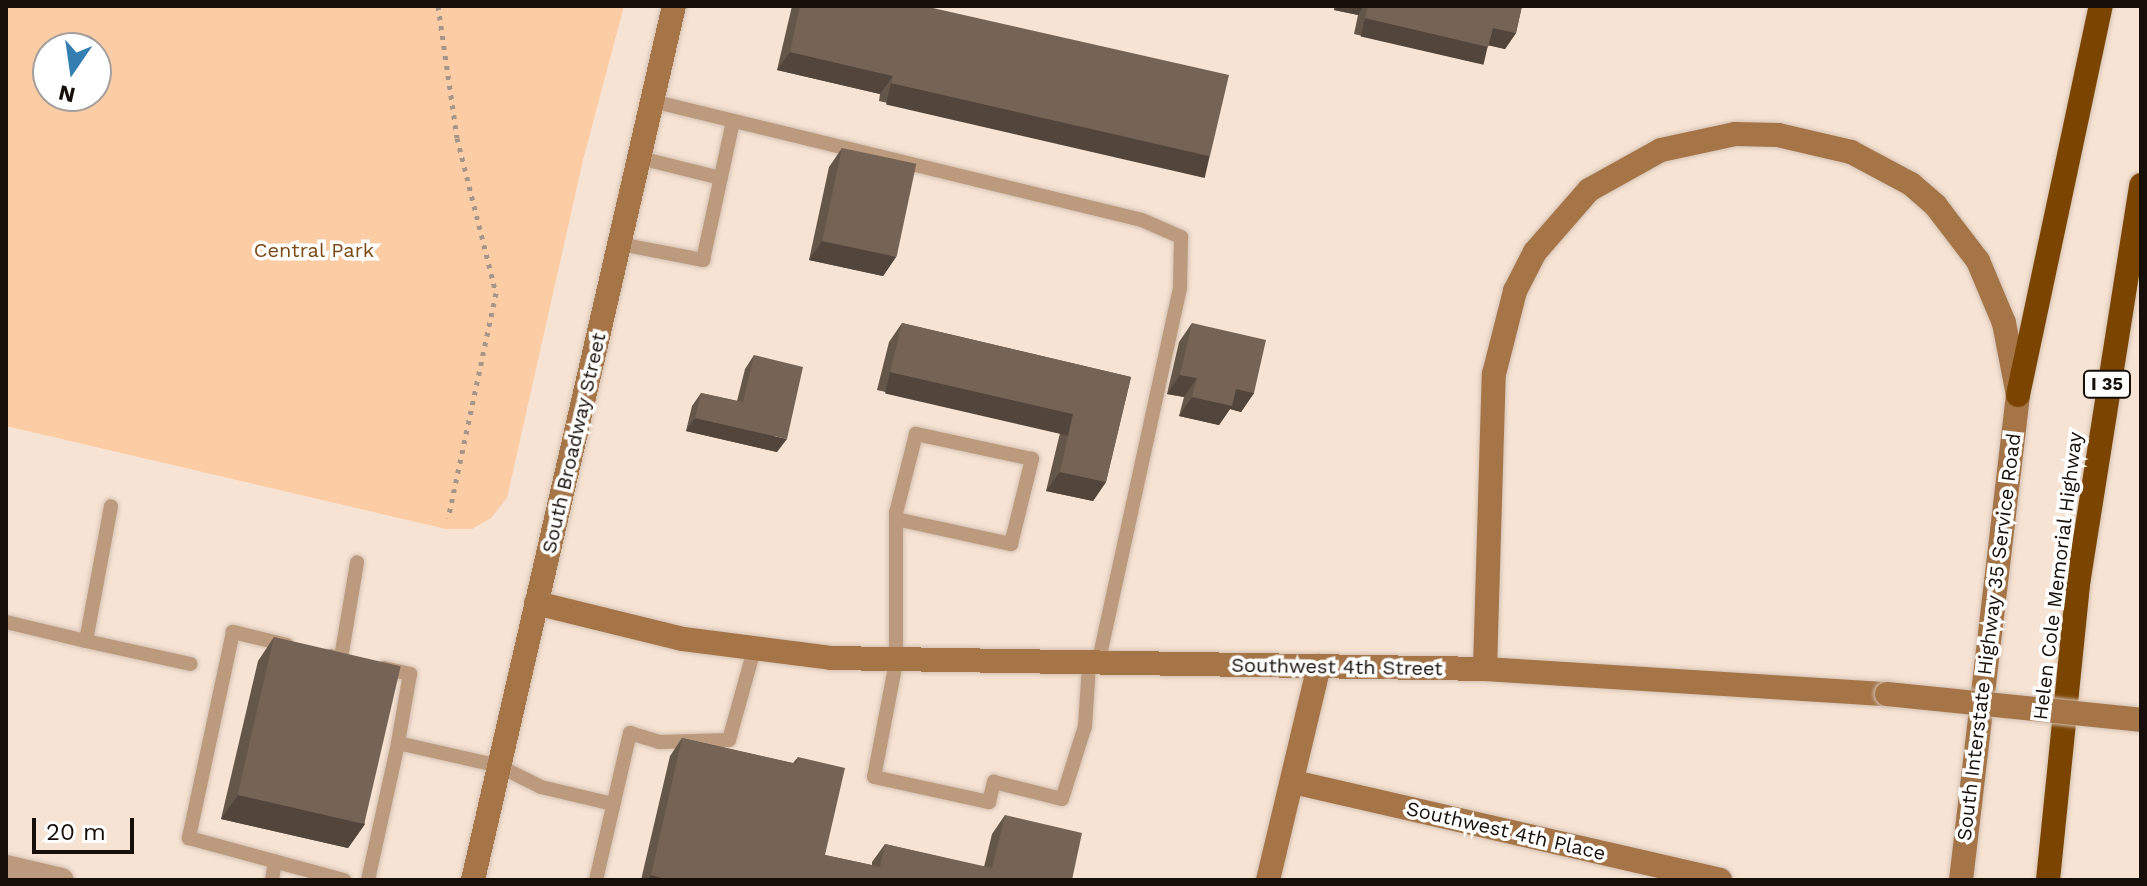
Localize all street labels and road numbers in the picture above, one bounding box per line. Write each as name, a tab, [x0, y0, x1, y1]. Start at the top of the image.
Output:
street label: South Broadway Street	[537, 330, 611, 556]
road number: I 35	[2081, 370, 2133, 398]
street label: Helen Cole Memorial Highway	[2028, 430, 2088, 722]
street label: South Interstate Highway 35 Service Road	[1952, 432, 2026, 842]
street label: Southwest 4th Street	[1231, 653, 1443, 681]
street label: Southwest 4th Place	[1404, 796, 1608, 866]

